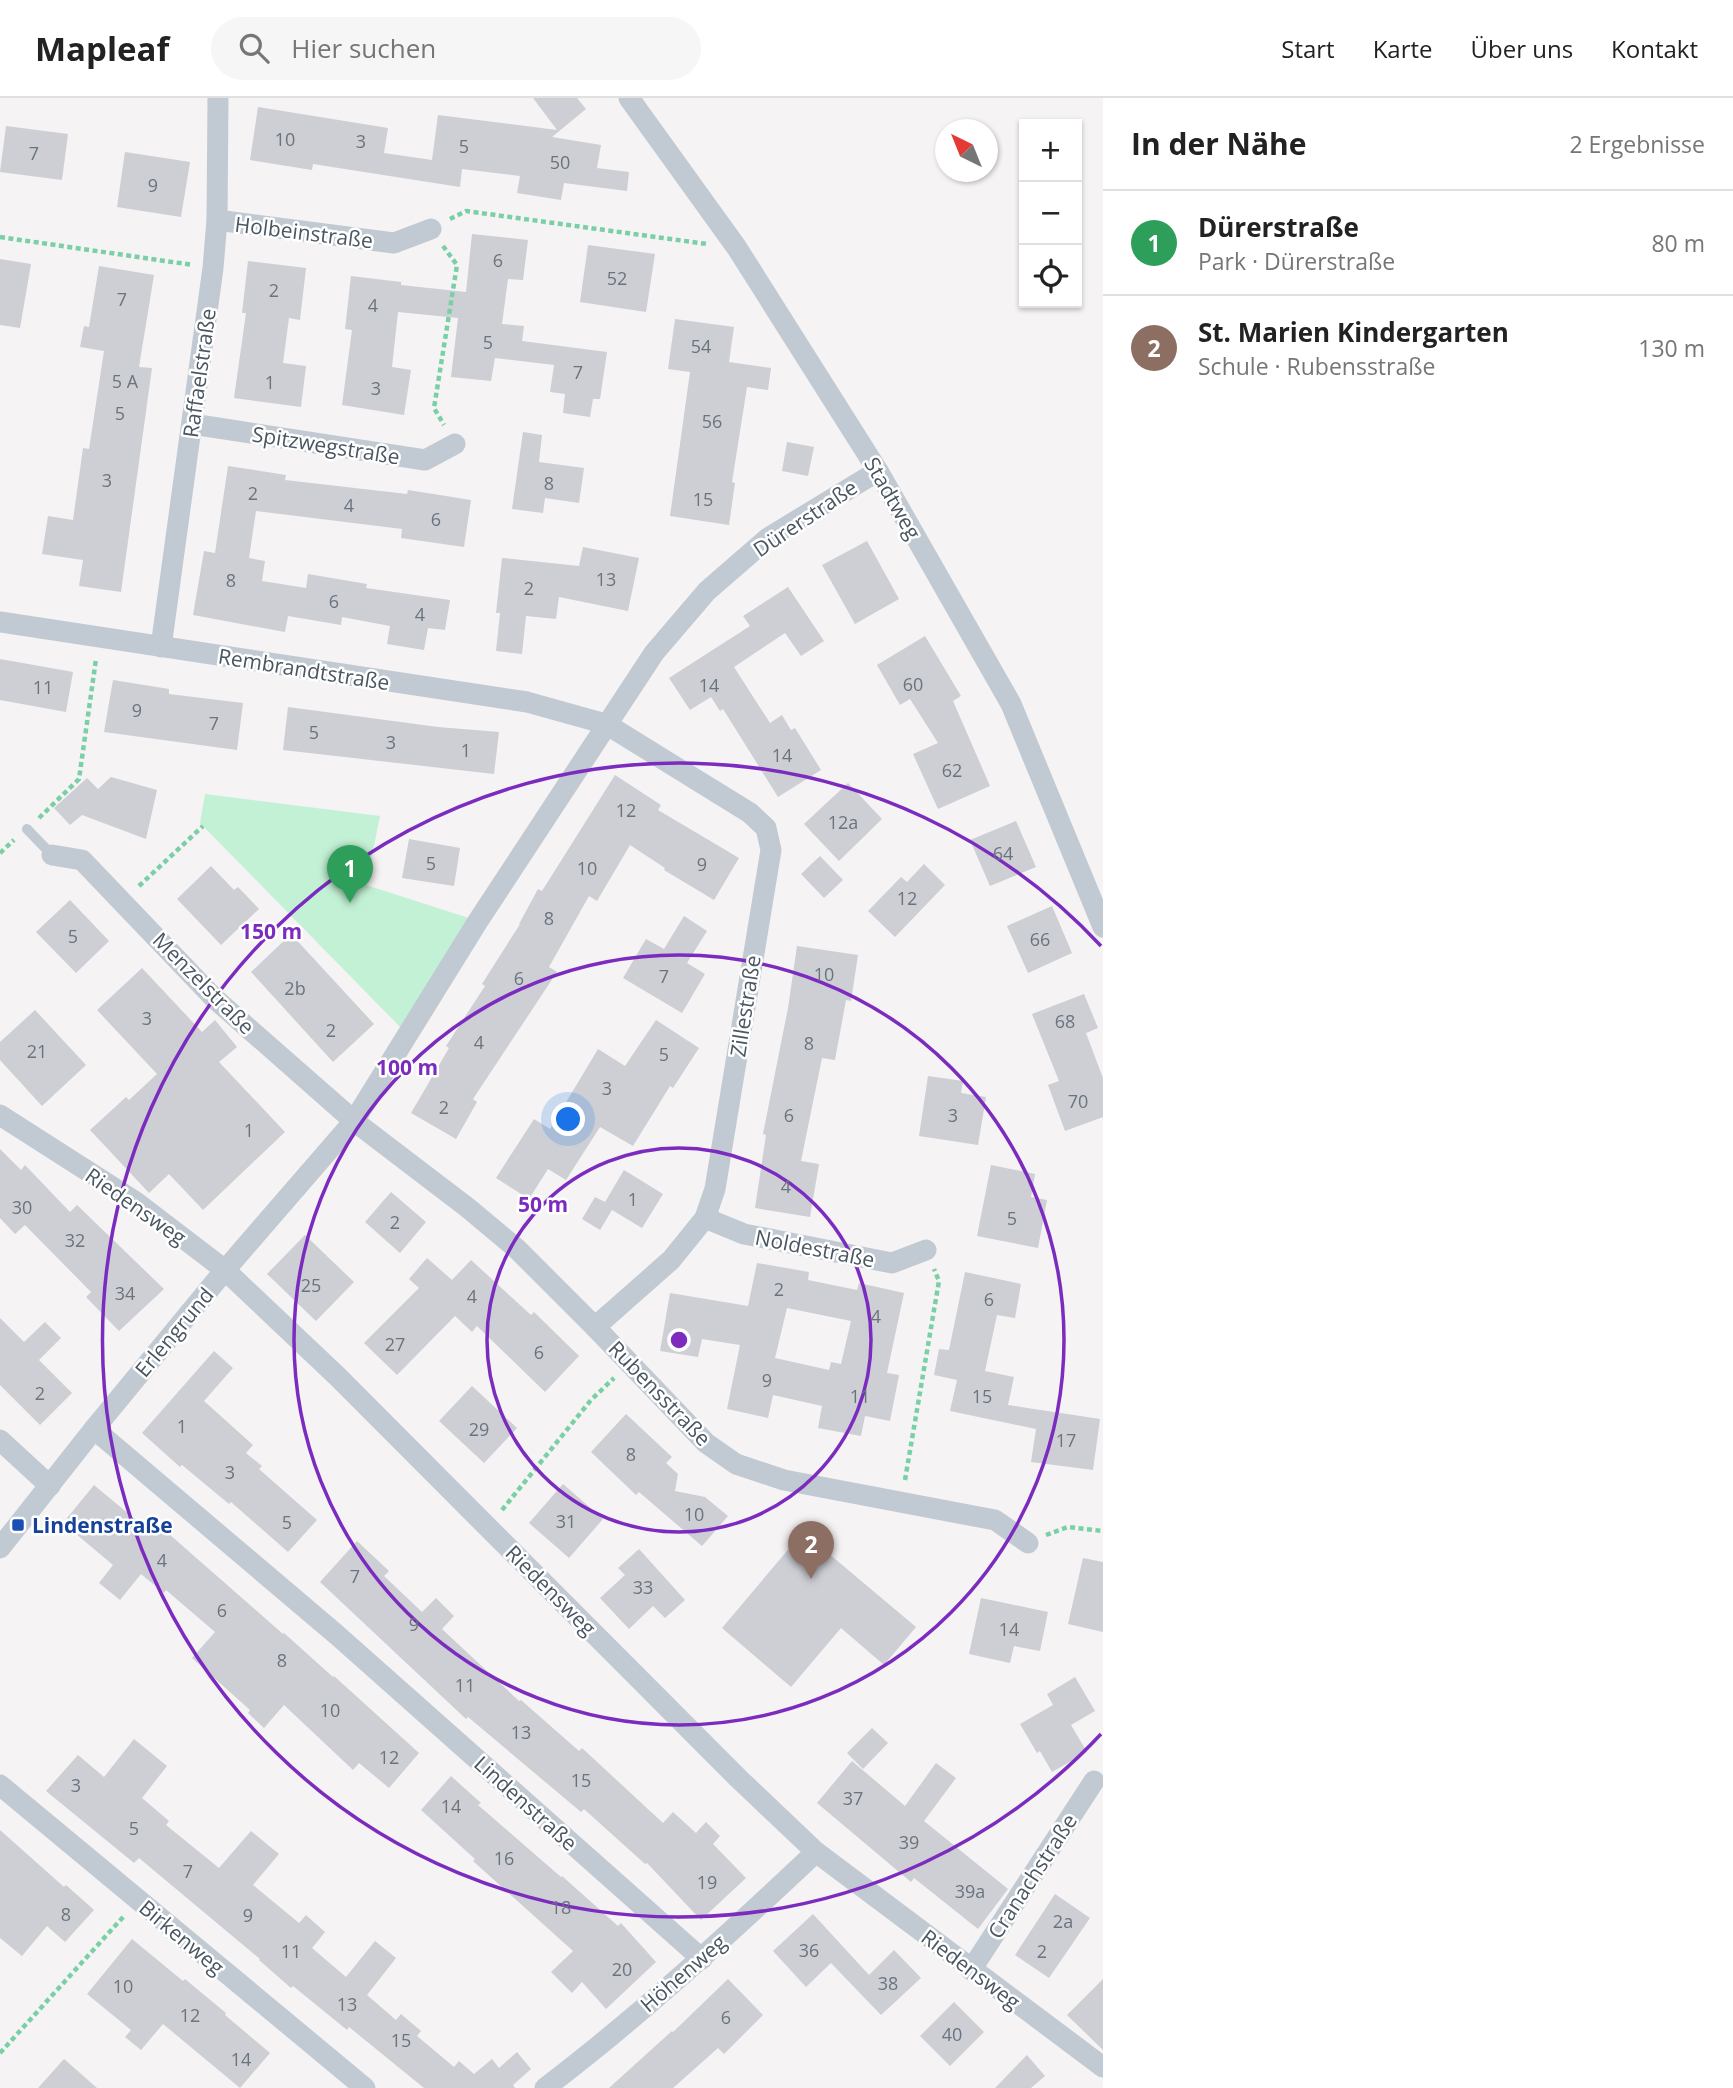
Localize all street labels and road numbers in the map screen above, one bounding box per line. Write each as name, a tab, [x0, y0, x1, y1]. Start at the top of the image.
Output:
street label: Holbeinstraße	[233, 210, 375, 254]
street label: Raffaelstraße	[176, 307, 222, 439]
street label: Spitzwegstraße	[250, 420, 402, 470]
street label: Stadtweg	[858, 452, 928, 544]
street label: Dürerstraße	[748, 473, 862, 563]
street label: Rembrandtstraße	[216, 642, 392, 696]
street label: Menzelstraße	[147, 926, 261, 1040]
street label: Zillestraße	[723, 953, 767, 1059]
street label: Riedensweg	[80, 1161, 192, 1251]
street label: Noldestraße	[753, 1223, 877, 1273]
street label: Erlengrund	[128, 1281, 220, 1383]
street label: Rubensstraße	[603, 1334, 717, 1452]
street label: Riedensweg	[500, 1539, 602, 1641]
street label: Lindenstraße	[469, 1749, 583, 1857]
street label: Cranachstraße	[981, 1808, 1083, 1944]
street label: Birkenweg	[134, 1893, 230, 1981]
street label: Riedensweg	[916, 1923, 1026, 2015]
street label: Höhenweg	[634, 1928, 732, 2018]

